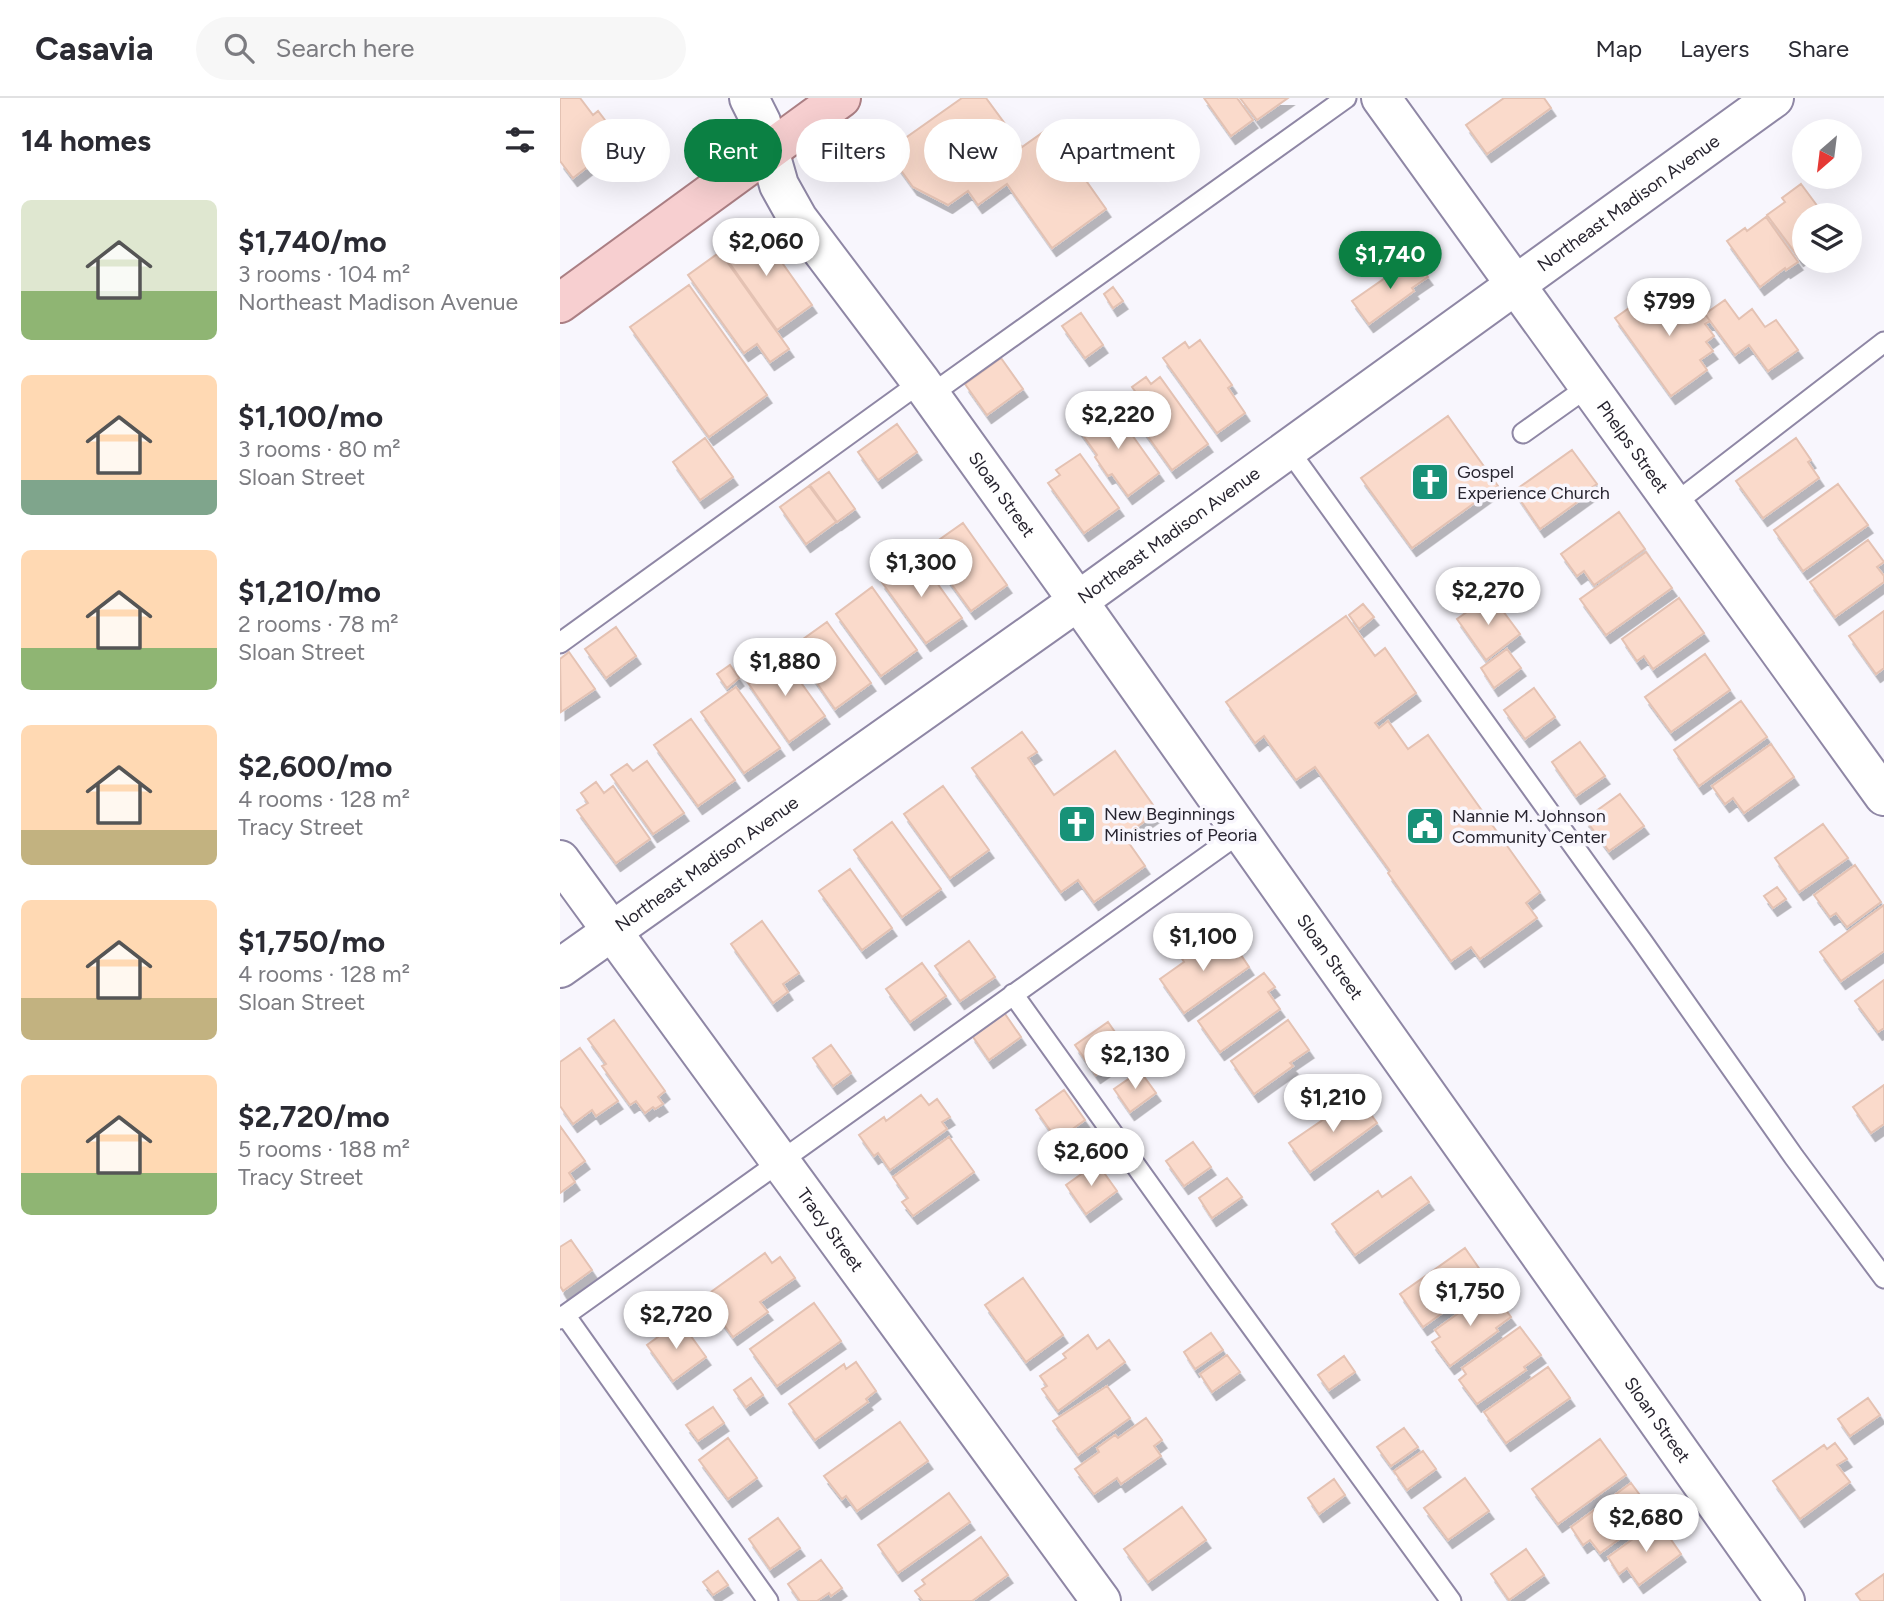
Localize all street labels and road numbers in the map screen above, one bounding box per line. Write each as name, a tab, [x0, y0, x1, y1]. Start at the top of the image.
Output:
street label: Northeast Madison Avenue	[1533, 130, 1724, 276]
street label: Phelps Street	[1592, 397, 1673, 497]
street label: Sloan Street	[964, 448, 1040, 542]
street label: Northeast Madison Avenue	[1074, 462, 1264, 608]
street label: Northeast Madison Avenue	[611, 791, 803, 936]
street label: Sloan Street	[1292, 910, 1368, 1004]
street label: Tracy Street	[792, 1184, 868, 1276]
street label: Sloan Street	[1619, 1373, 1695, 1467]

